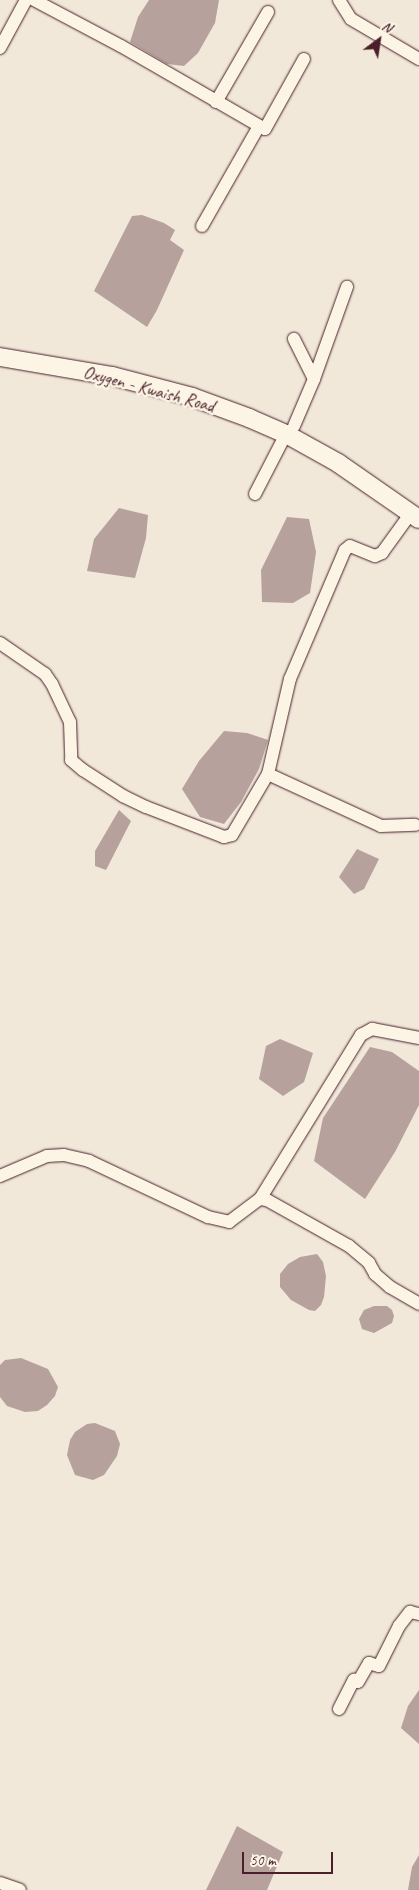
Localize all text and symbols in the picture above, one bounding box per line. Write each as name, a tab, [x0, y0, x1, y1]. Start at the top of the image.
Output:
north arrow	[354, 15, 404, 65]
text: N	[379, 17, 395, 36]
street label: Oxygen - Kwaish Road	[81, 361, 217, 417]
scale bar	[244, 1842, 335, 1874]
text: 50 m	[250, 1851, 276, 1870]

